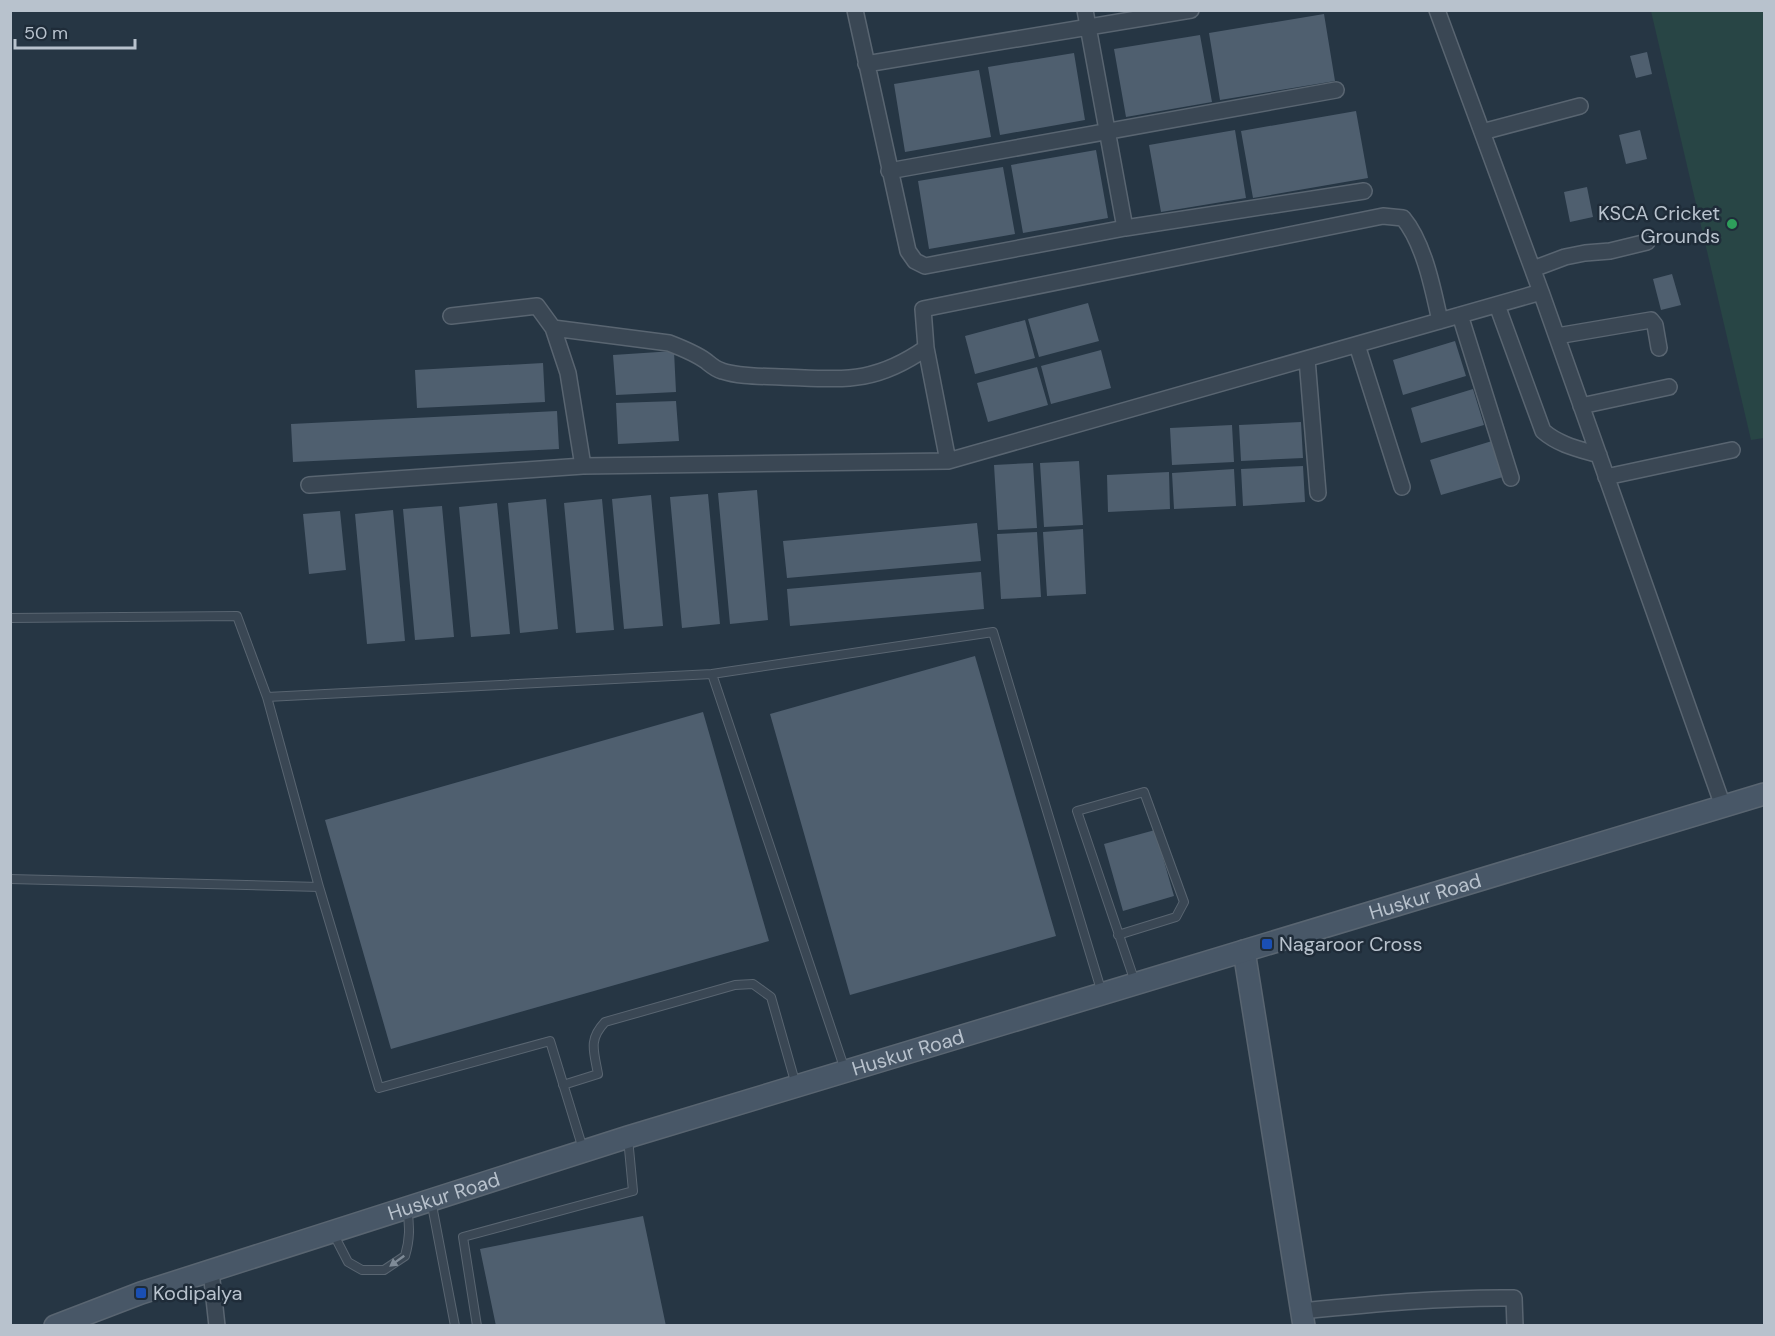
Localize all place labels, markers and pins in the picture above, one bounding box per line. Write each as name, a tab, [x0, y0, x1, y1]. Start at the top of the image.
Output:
place label: KSCA Cricket Grounds	[1598, 200, 1720, 249]
marker: KSCA Cricket Grounds	[1725, 217, 1739, 231]
place label: Nagaroor Cross	[1279, 931, 1423, 957]
marker: Nagaroor Cross	[1260, 937, 1274, 951]
place label: Kodipalya	[153, 1280, 242, 1306]
marker: Kodipalya	[134, 1286, 148, 1300]

